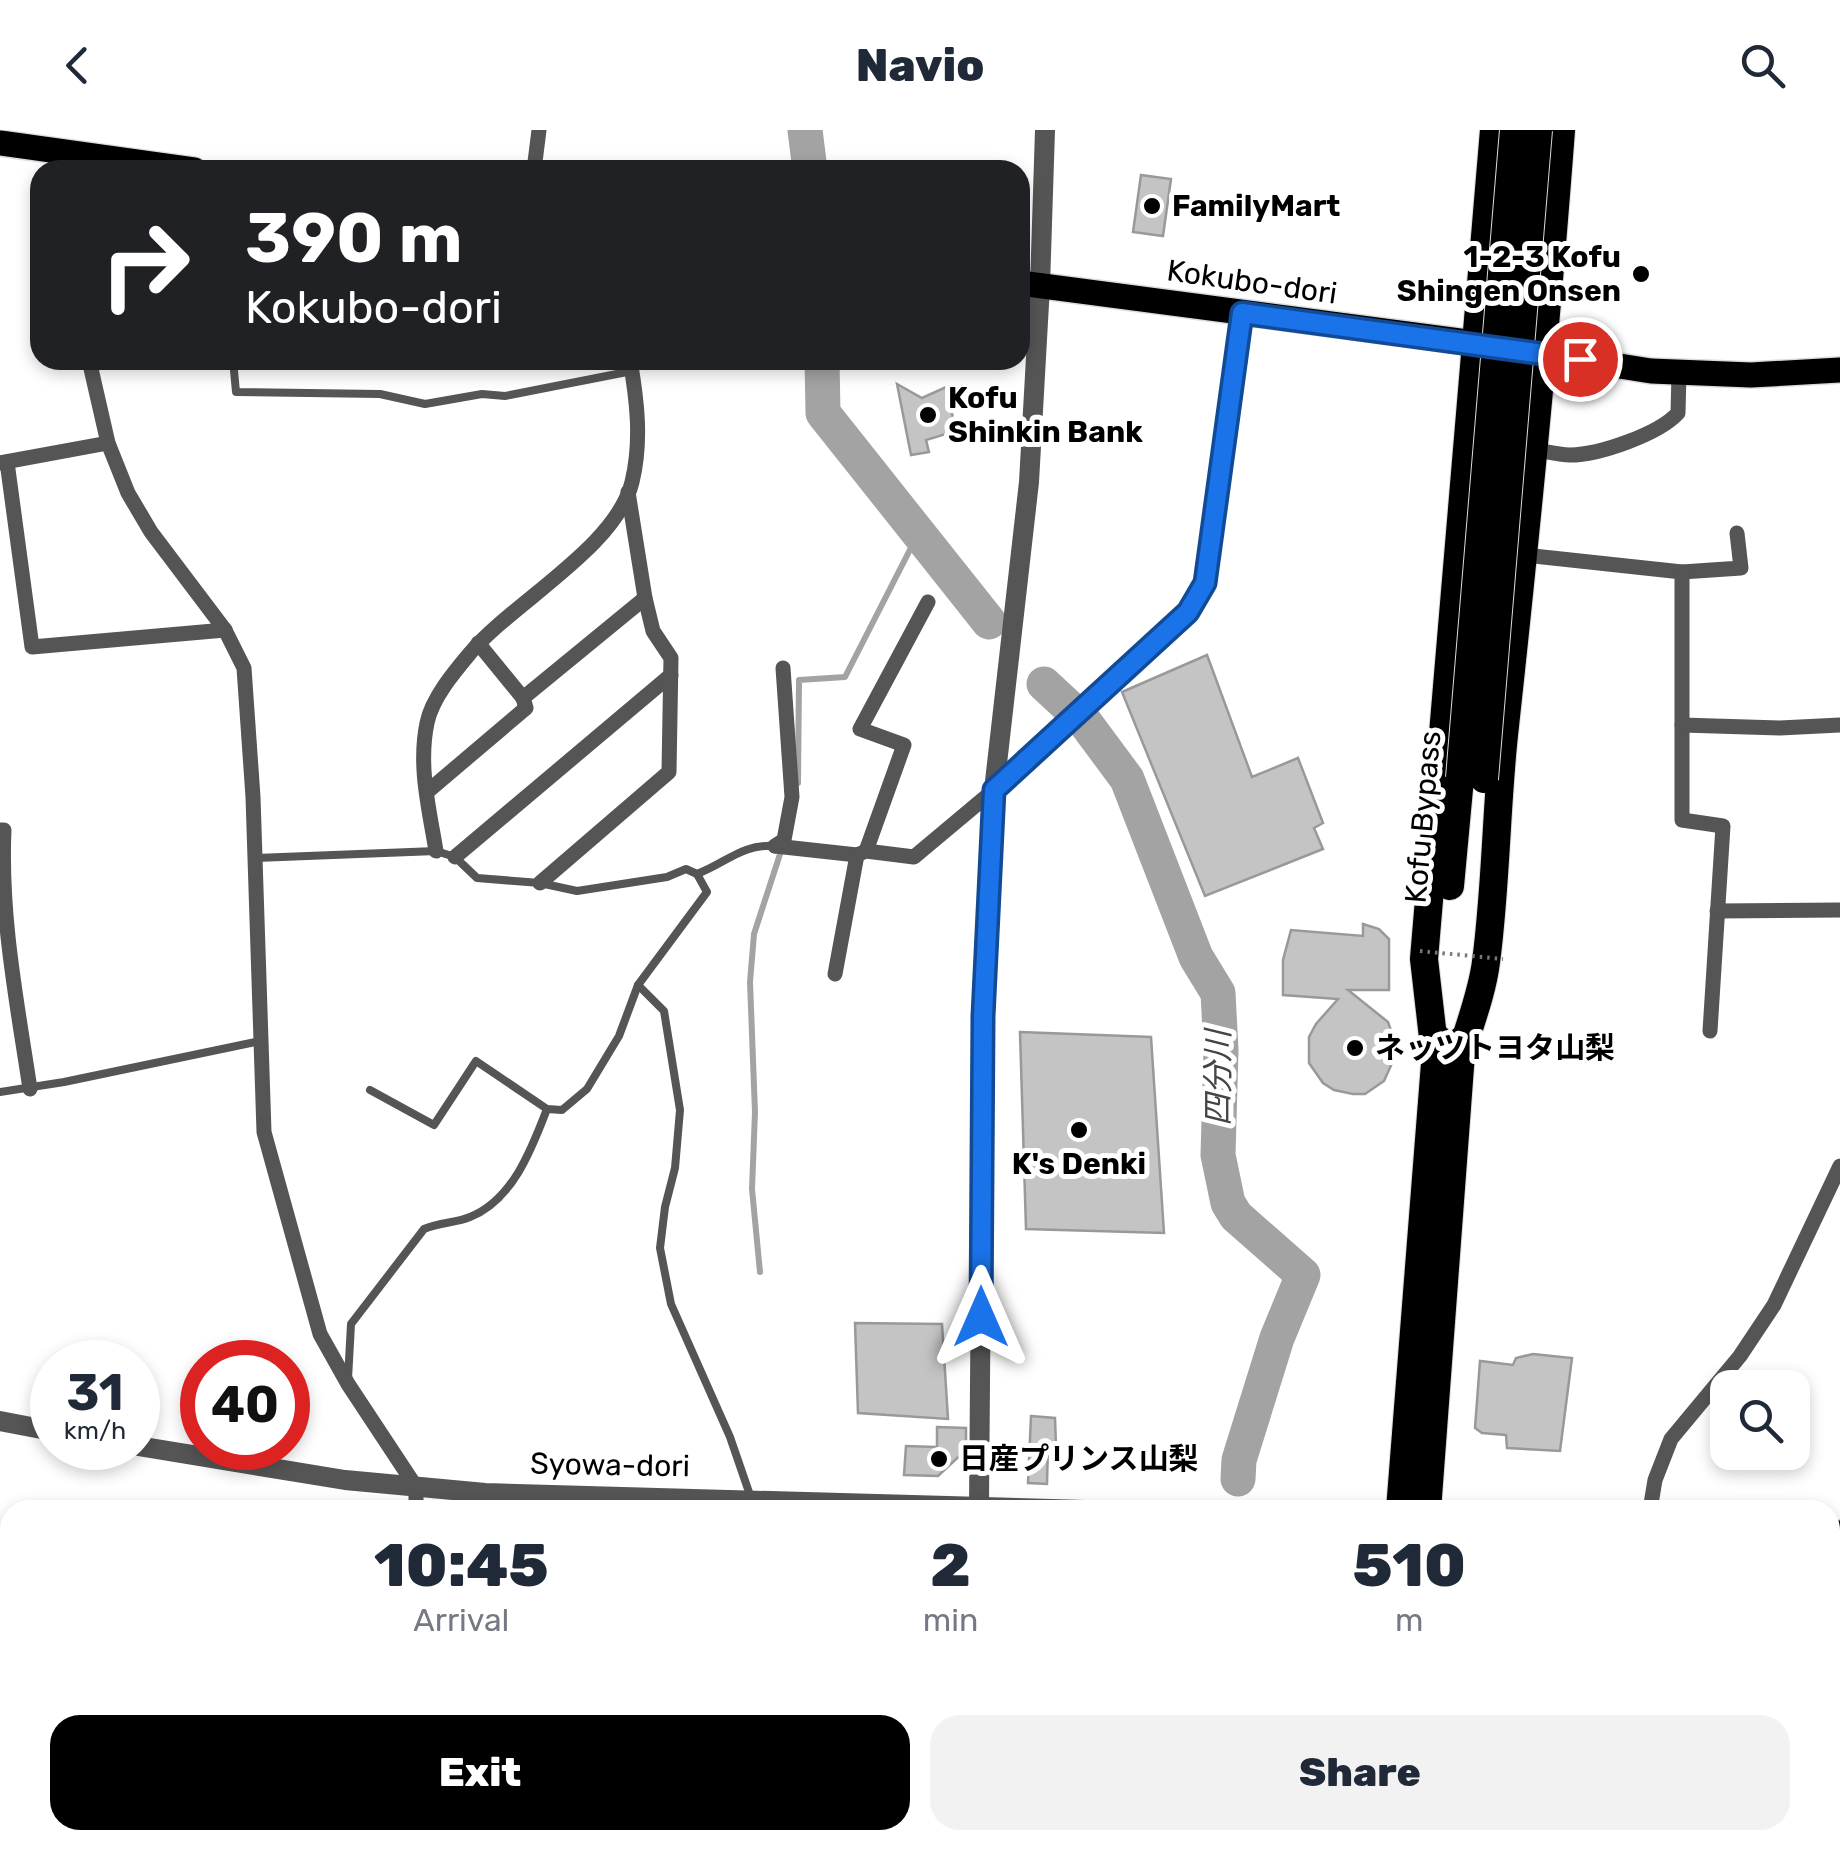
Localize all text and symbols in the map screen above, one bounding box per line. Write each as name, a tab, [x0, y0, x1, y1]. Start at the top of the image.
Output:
icon: back	[50, 38, 105, 93]
icon: search	[1735, 38, 1790, 93]
text: Navio	[856, 39, 984, 92]
place label: FamilyMart	[1172, 188, 1340, 224]
marker: FamilyMart	[1141, 195, 1163, 217]
text: 390 m	[245, 197, 463, 280]
icon: right	[80, 200, 210, 330]
place label: 1-2-3 Kofu Shingen Onsen	[1397, 239, 1621, 309]
street label: Kokubo-dori	[1165, 252, 1339, 312]
marker: 1-2-3 Kofu Shingen Onsen	[1630, 263, 1652, 285]
text: Kokubo-dori	[245, 281, 502, 334]
pin	[1538, 317, 1623, 402]
icon: arrive	[1553, 332, 1608, 387]
place label: Kofu Shinkin Bank	[948, 380, 1143, 450]
marker: Kofu Shinkin Bank	[917, 404, 939, 426]
street label: Kofu Bypass	[1398, 729, 1448, 905]
water label: 四分川	[1199, 1027, 1237, 1126]
place label: ネッツトヨタ山梨	[1375, 1030, 1615, 1066]
marker: ネッツトヨタ山梨	[1344, 1037, 1366, 1059]
marker: K's Denki	[1068, 1119, 1090, 1141]
place label: K's Denki	[1012, 1146, 1146, 1182]
position arrow	[929, 1265, 1033, 1369]
speed limit sign: 40	[180, 1340, 310, 1470]
text: 31	[66, 1363, 124, 1423]
map controls	[1710, 1370, 1810, 1470]
button: search	[1710, 1370, 1810, 1470]
text: km/h	[64, 1416, 126, 1445]
place label: 日産プリンス山梨	[959, 1441, 1198, 1477]
street label: Syowa-dori	[530, 1446, 690, 1484]
marker: 日産プリンス山梨	[928, 1448, 950, 1470]
text: 10:45	[374, 1530, 549, 1601]
text: 2	[930, 1530, 971, 1601]
text: 510	[1352, 1530, 1466, 1601]
text: Arrival	[413, 1601, 509, 1639]
text: min	[923, 1601, 978, 1639]
text: m	[1395, 1601, 1423, 1639]
button: Exit	[50, 1715, 910, 1830]
button: Share	[930, 1715, 1790, 1830]

